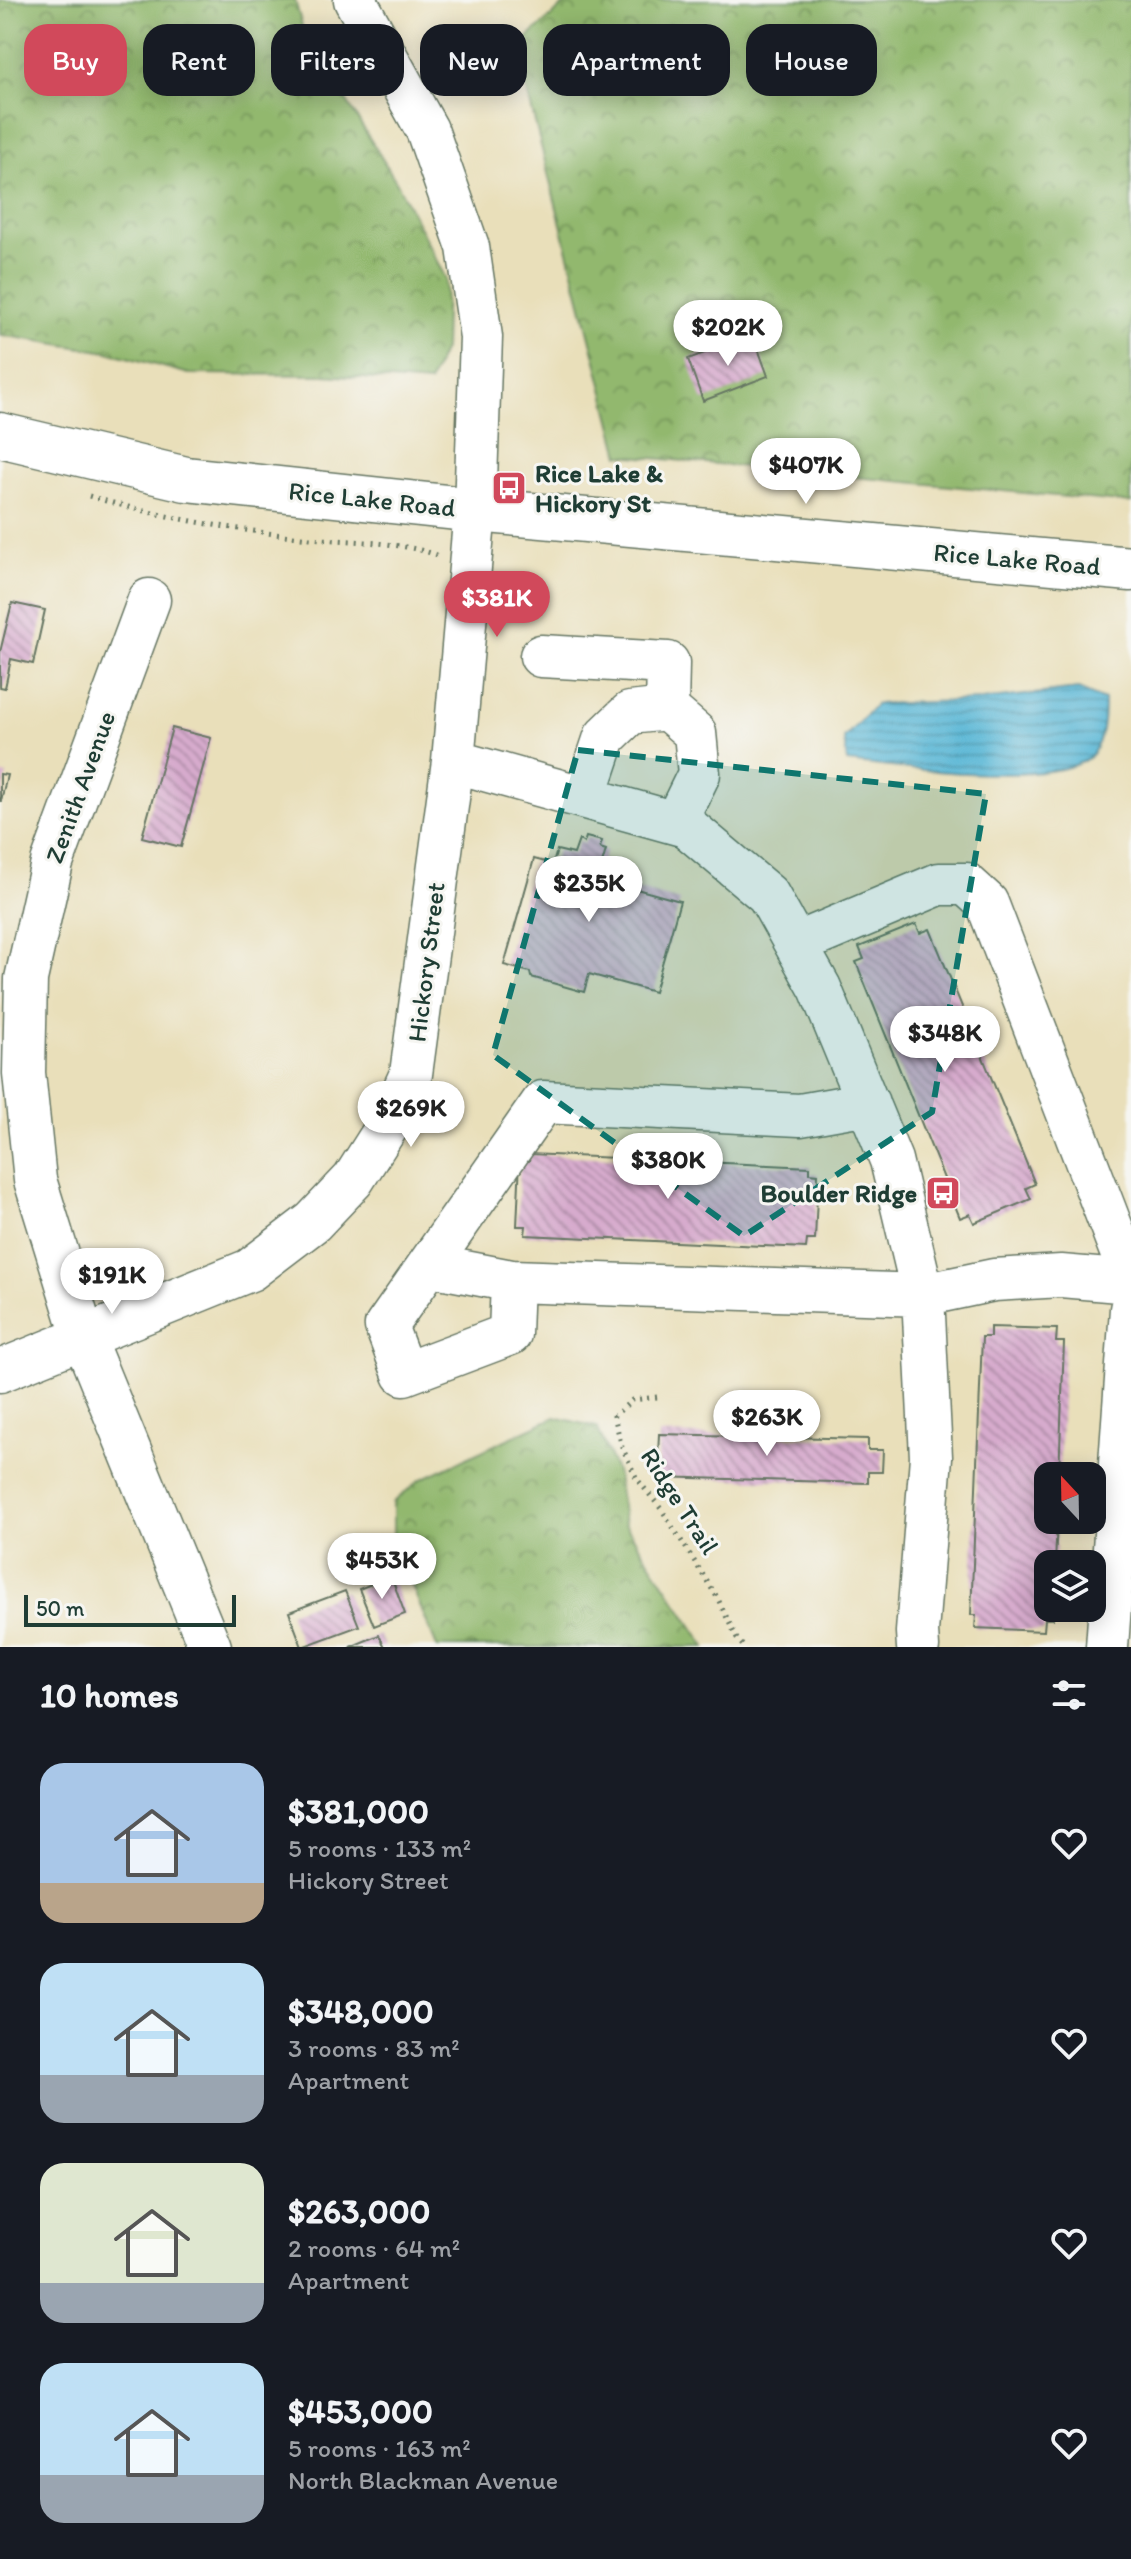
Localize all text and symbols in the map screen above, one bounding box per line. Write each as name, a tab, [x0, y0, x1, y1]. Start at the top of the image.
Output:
chip: Buy	[24, 24, 127, 96]
chip: Rent	[143, 24, 255, 96]
chip: Filters	[271, 24, 404, 96]
chip: New	[420, 24, 527, 96]
chip: Apartment	[543, 24, 730, 96]
chip: House	[746, 24, 877, 96]
pin: $202K	[672, 300, 784, 368]
text: $202K	[691, 310, 765, 342]
pin: $407K	[750, 438, 862, 506]
text: $407K	[769, 448, 843, 480]
place label: Rice Lake & Hickory St	[535, 457, 663, 519]
bus stop icon: Rice Lake & Hickory St	[490, 469, 528, 507]
street label: Rice Lake Road	[287, 474, 457, 524]
street label: Rice Lake Road	[932, 536, 1102, 582]
pin: $381K	[441, 571, 553, 639]
text: $381K	[462, 581, 532, 613]
street label: Zenith Avenue	[38, 707, 122, 867]
pin: $235K	[533, 856, 645, 924]
text: $235K	[553, 866, 625, 898]
street label: Hickory Street	[400, 880, 452, 1044]
pin: $348K	[889, 1006, 1001, 1074]
text: $348K	[908, 1016, 982, 1048]
pin: $269K	[355, 1081, 467, 1149]
text: $269K	[376, 1091, 446, 1123]
pin: $380K	[612, 1133, 724, 1201]
text: $380K	[631, 1143, 705, 1175]
bus stop icon: Boulder Ridge	[924, 1174, 962, 1212]
place label: Boulder Ridge	[760, 1177, 917, 1209]
pin: $191K	[56, 1248, 168, 1316]
text: $191K	[78, 1258, 146, 1290]
pin: $263K	[711, 1390, 823, 1458]
text: $263K	[731, 1400, 803, 1432]
street label: Ridge Trail	[634, 1442, 726, 1560]
north arrow	[1034, 1462, 1106, 1534]
map controls	[1034, 1462, 1106, 1622]
pin: $453K	[326, 1533, 438, 1601]
text: $453K	[345, 1543, 419, 1575]
button: layers	[1034, 1550, 1106, 1622]
scale bar	[24, 1591, 236, 1627]
text: 50 m	[36, 1595, 85, 1622]
icon: filters	[1047, 1673, 1091, 1717]
text: 10 homes	[40, 1675, 179, 1716]
text: $381,000	[288, 1791, 429, 1832]
icon: home	[104, 1795, 200, 1891]
icon: heart	[1047, 1821, 1091, 1865]
text: 5 rooms · 133 m²	[288, 1832, 471, 1864]
text: Hickory Street	[288, 1864, 449, 1896]
text: $348,000	[288, 1991, 434, 2032]
icon: home	[104, 1995, 200, 2091]
icon: heart	[1047, 2021, 1091, 2065]
text: 3 rooms · 83 m²	[288, 2032, 460, 2064]
text: Apartment	[288, 2064, 409, 2096]
text: $263,000	[288, 2191, 431, 2232]
icon: home	[104, 2195, 200, 2291]
icon: heart	[1047, 2221, 1091, 2265]
text: 2 rooms · 64 m²	[288, 2232, 460, 2264]
text: Apartment	[288, 2264, 409, 2296]
text: $453,000	[288, 2391, 433, 2432]
icon: home	[104, 2395, 200, 2491]
icon: heart	[1047, 2421, 1091, 2465]
text: 5 rooms · 163 m²	[288, 2432, 471, 2464]
text: North Blackman Avenue	[288, 2464, 558, 2496]

